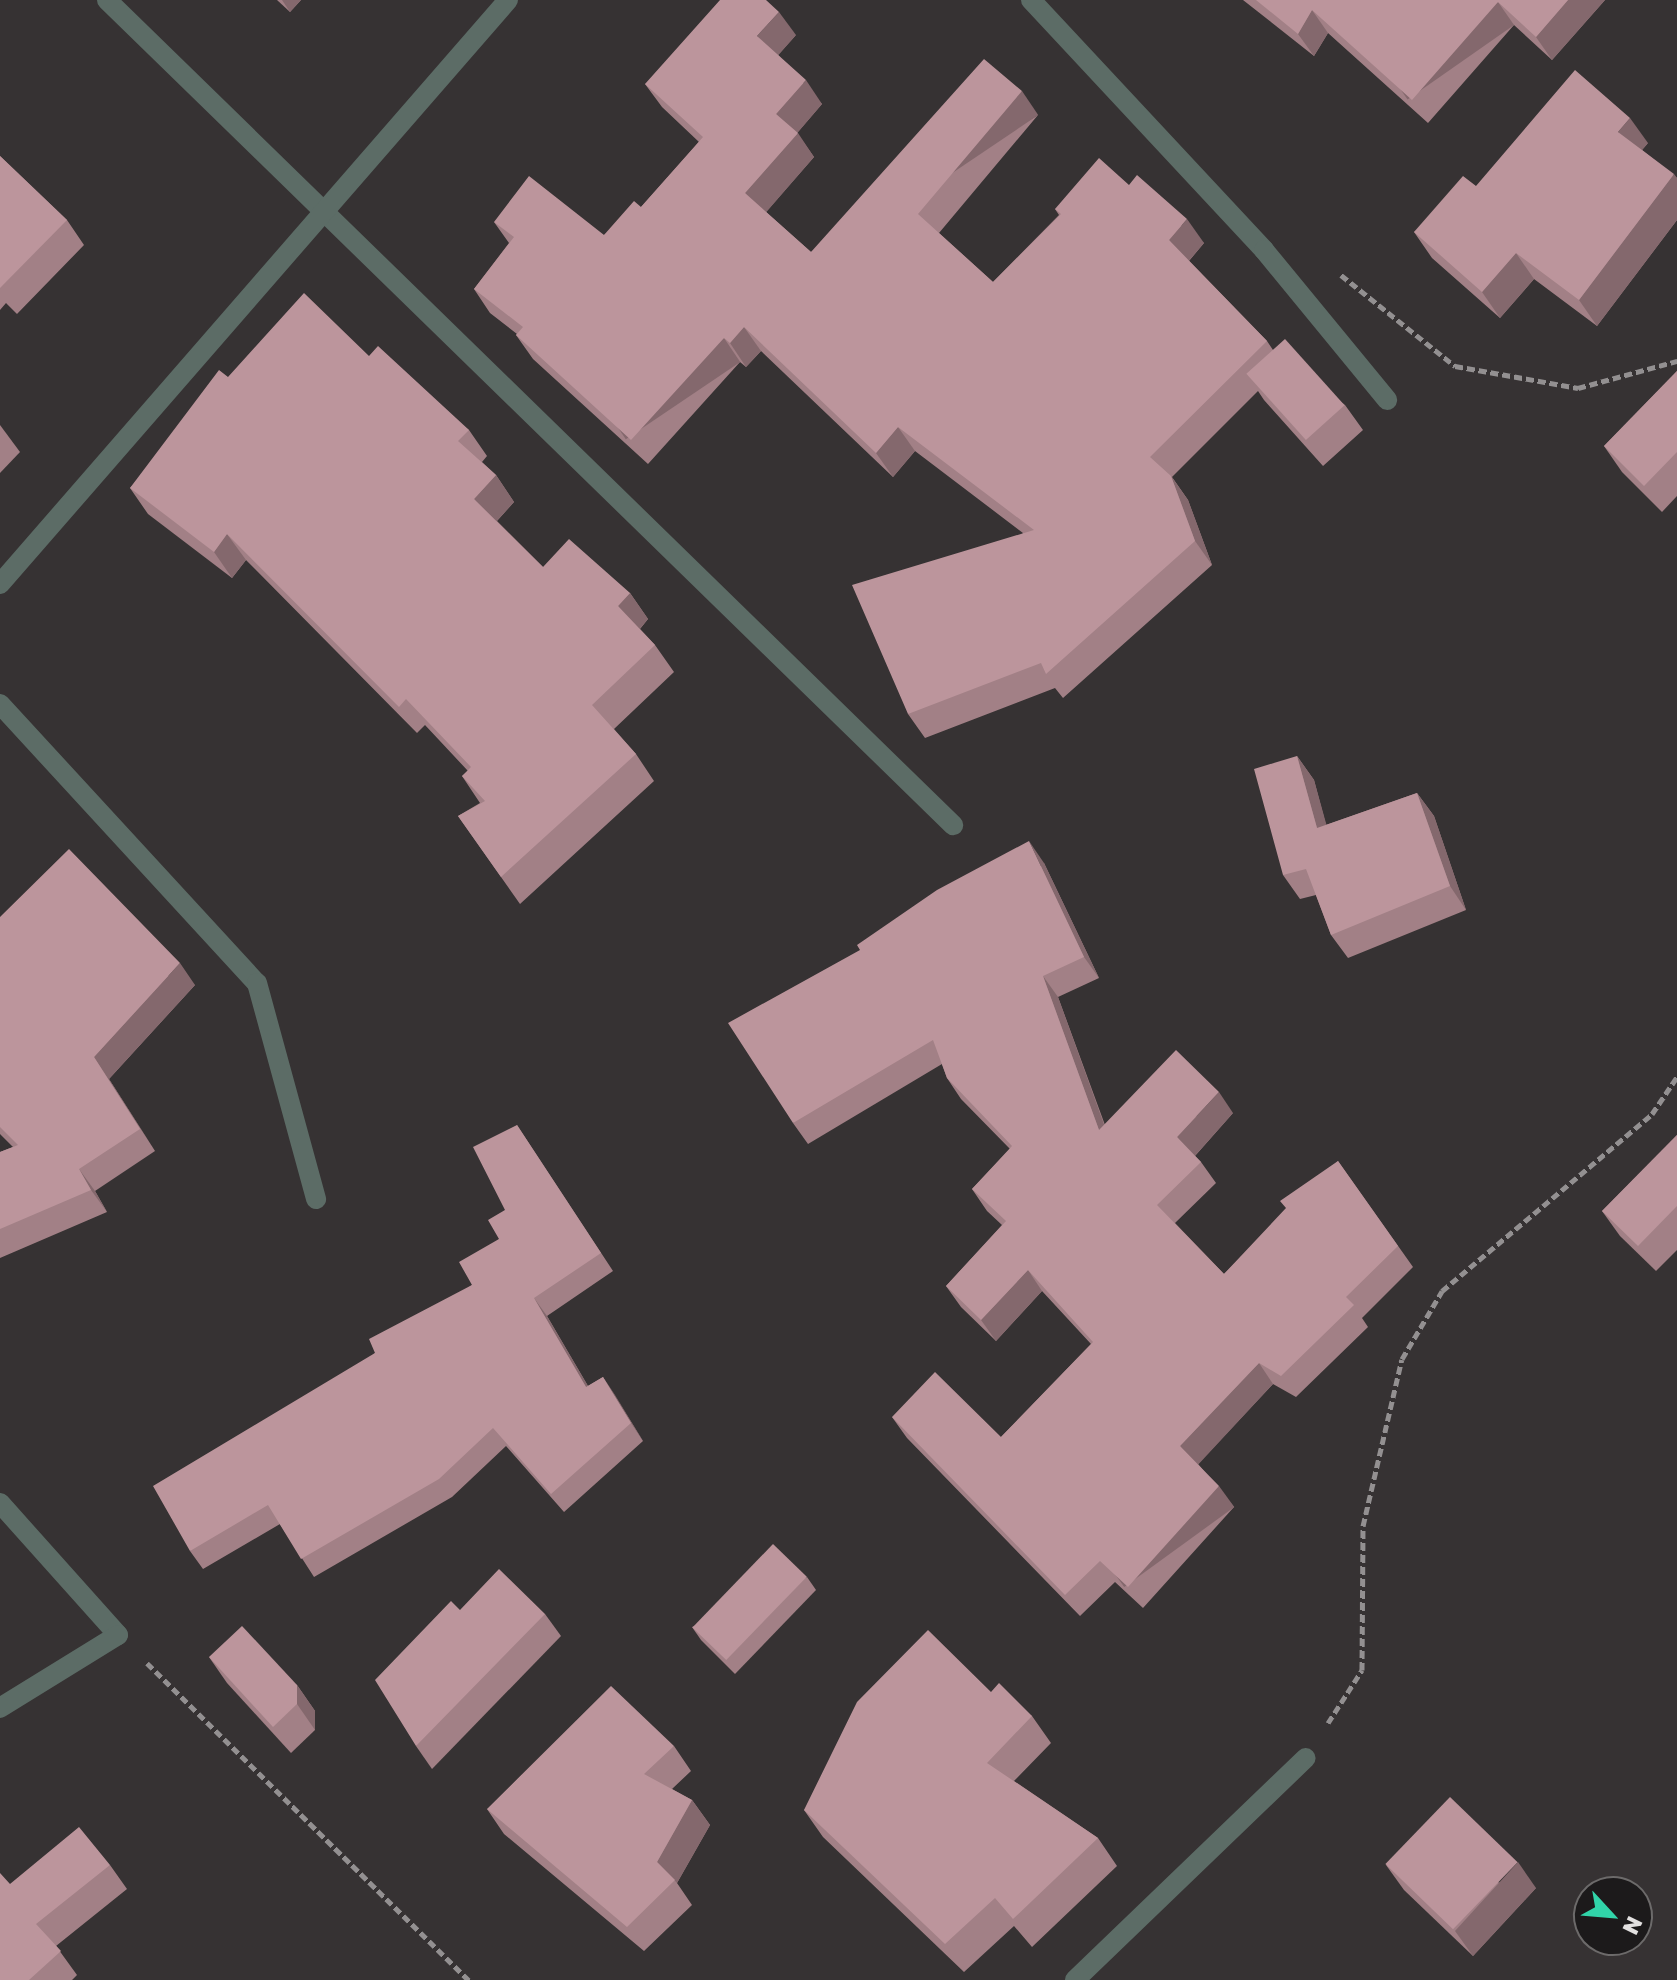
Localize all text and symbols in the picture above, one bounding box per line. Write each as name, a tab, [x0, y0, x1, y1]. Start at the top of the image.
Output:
north arrow	[1573, 1876, 1653, 1956]
text: N	[1617, 1912, 1649, 1939]

